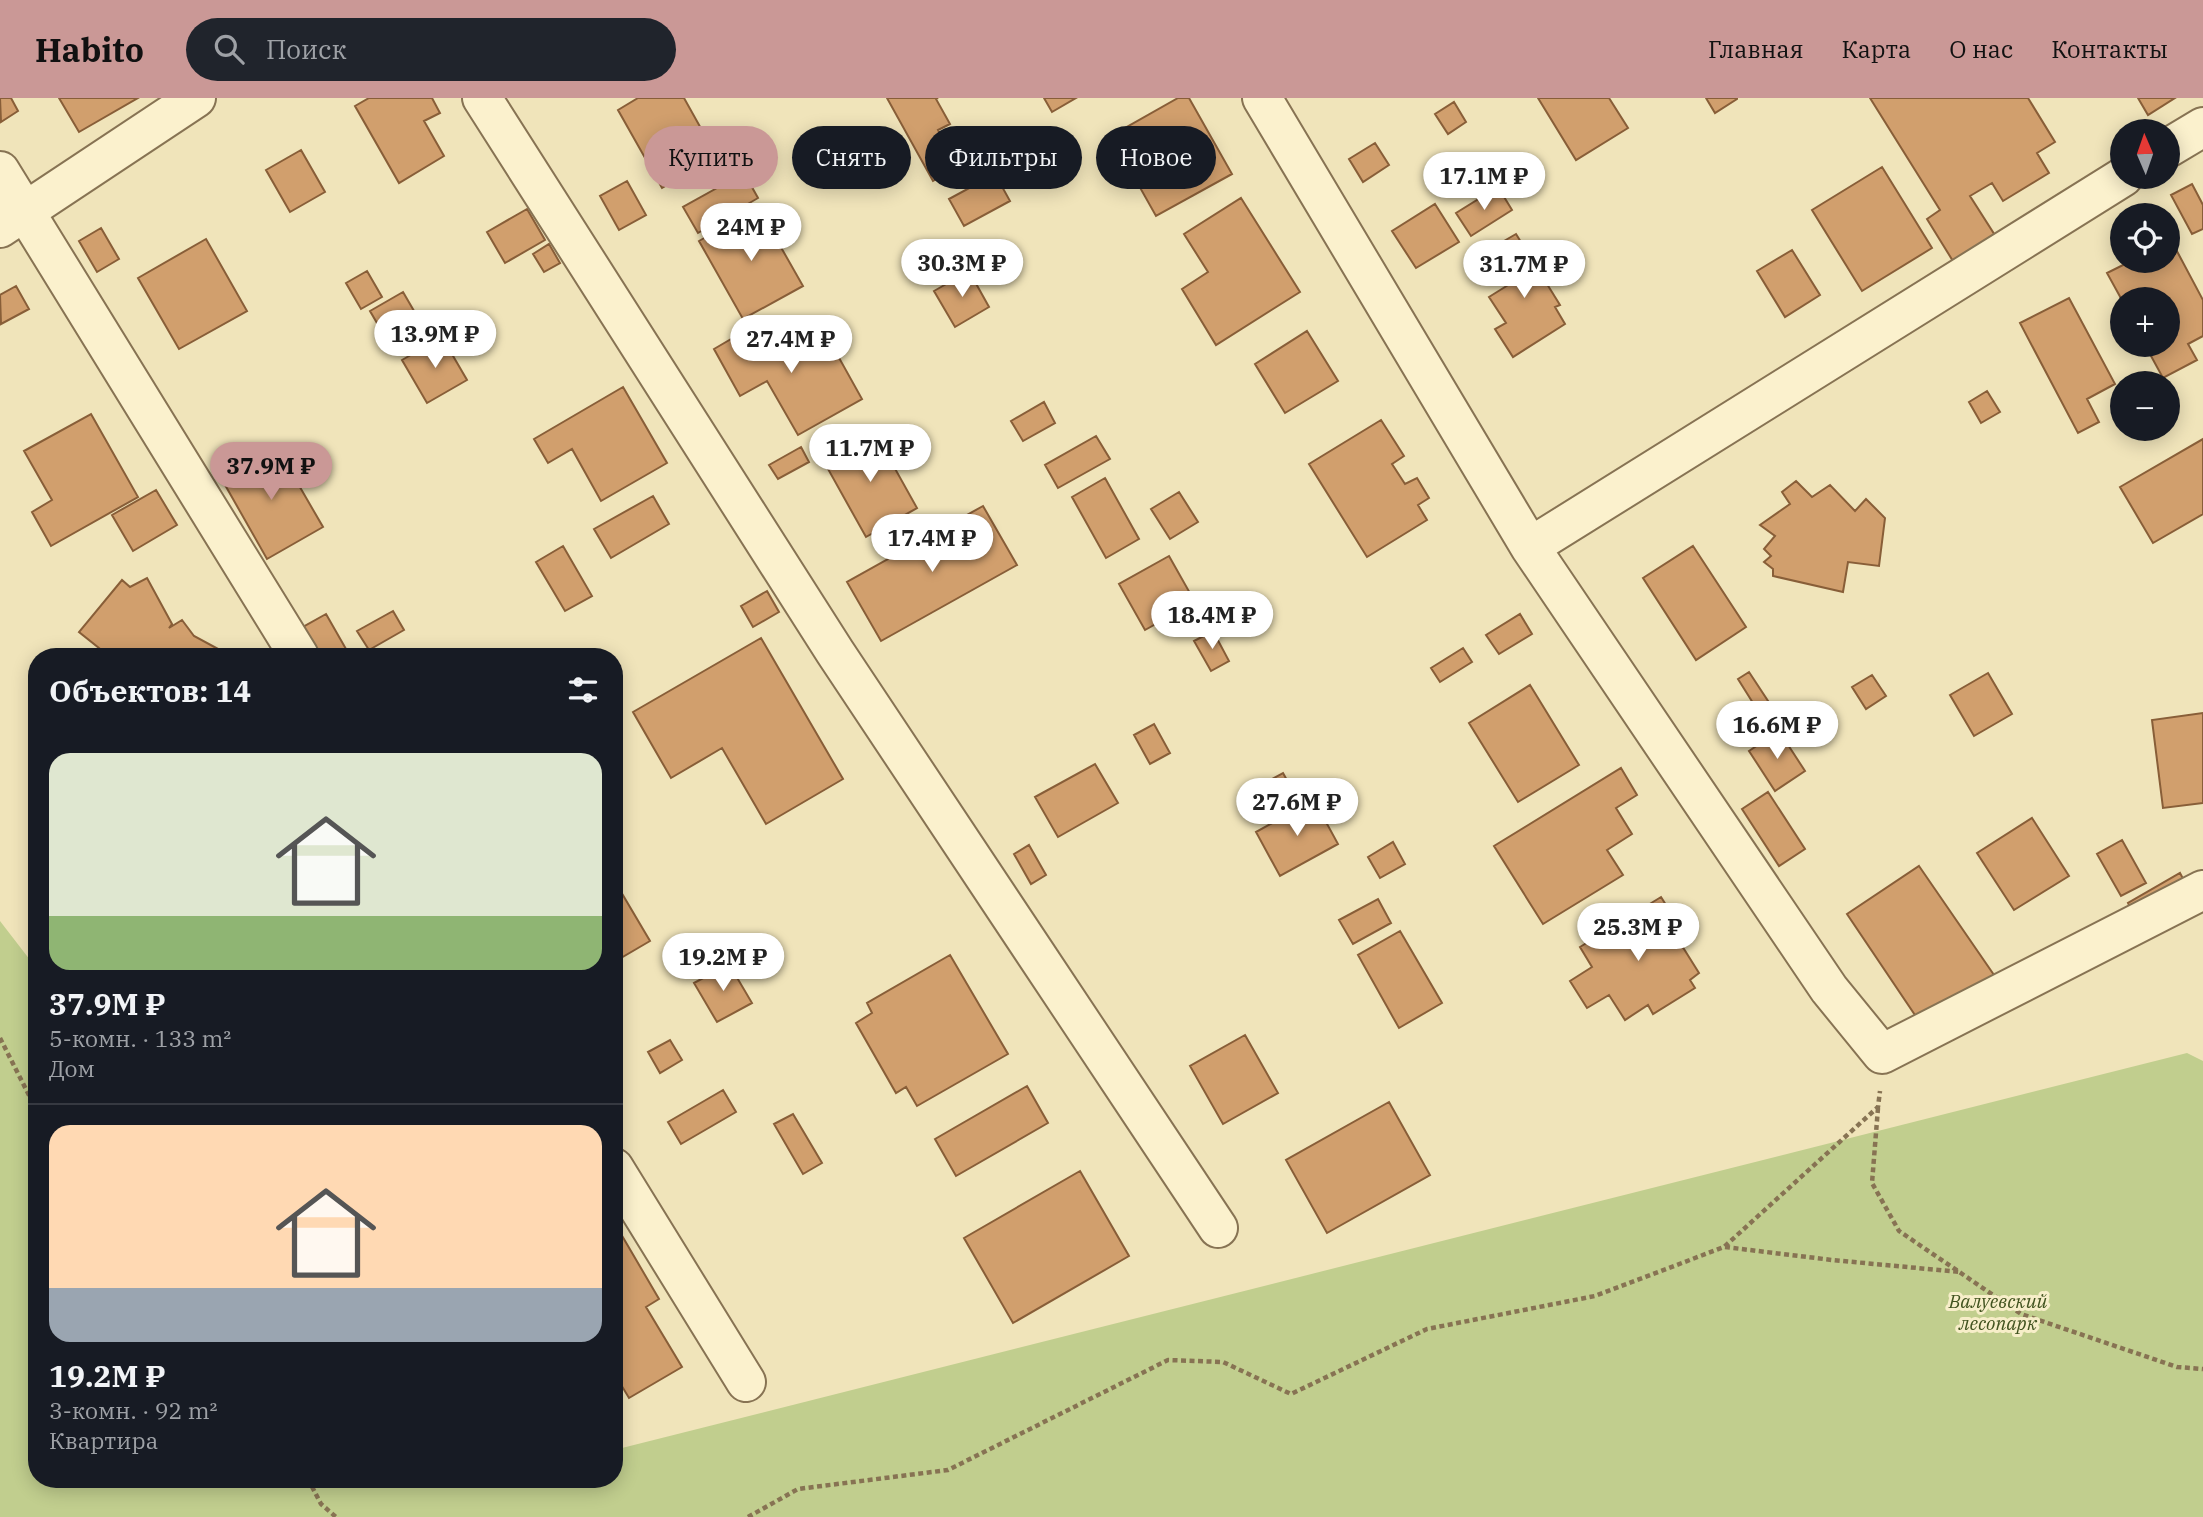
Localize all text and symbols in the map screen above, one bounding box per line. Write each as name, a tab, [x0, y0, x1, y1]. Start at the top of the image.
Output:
search box	[186, 18, 676, 81]
text: Habito	[35, 28, 144, 71]
icon: search	[210, 30, 248, 68]
text: Поиск	[266, 32, 347, 66]
text: Главная	[1708, 33, 1804, 65]
text: Карта	[1842, 33, 1911, 65]
text: О нас	[1949, 33, 2013, 65]
text: Контакты	[2051, 33, 2168, 65]
north arrow	[2110, 119, 2180, 189]
map controls	[2110, 119, 2180, 441]
chip: Купить	[644, 126, 778, 189]
chip: Снять	[792, 126, 911, 189]
chip: Фильтры	[925, 126, 1082, 189]
chip: Новое	[1096, 126, 1216, 189]
pin: 17.1M ₽	[1419, 152, 1549, 212]
text: 17.1M ₽	[1439, 160, 1529, 190]
button: locate	[2110, 203, 2180, 273]
pin: 24M ₽	[702, 204, 800, 263]
text: 24M ₽	[716, 211, 786, 241]
pin: 30.3M ₽	[897, 240, 1027, 299]
pin: 31.7M ₽	[1459, 240, 1589, 300]
text: 30.3M ₽	[917, 247, 1007, 277]
text: 31.7M ₽	[1479, 248, 1569, 278]
button: +	[2110, 287, 2180, 357]
pin: 13.9M ₽	[370, 310, 500, 370]
pin: 27.4M ₽	[726, 316, 856, 375]
text: 13.9M ₽	[390, 318, 480, 348]
text: 27.4M ₽	[746, 323, 836, 353]
button: −	[2110, 371, 2180, 441]
pin: 11.7M ₽	[805, 424, 935, 484]
text: 11.7M ₽	[825, 432, 915, 462]
pin: 37.9M ₽	[206, 442, 336, 502]
text: 37.9M ₽	[226, 450, 316, 480]
pin: 17.4M ₽	[867, 514, 997, 574]
text: 17.4M ₽	[887, 522, 977, 552]
pin: 18.4M ₽	[1147, 592, 1277, 651]
text: 18.4M ₽	[1167, 599, 1257, 629]
text: Объектов: 14	[49, 671, 251, 710]
icon: filters	[564, 671, 602, 709]
pin: 16.6M ₽	[1712, 702, 1842, 761]
text: 16.6M ₽	[1732, 709, 1822, 739]
pin: 27.6M ₽	[1232, 778, 1362, 838]
text: 27.6M ₽	[1252, 786, 1342, 816]
icon: home	[263, 798, 389, 924]
pin: 25.3M ₽	[1573, 904, 1703, 963]
text: 25.3M ₽	[1593, 911, 1683, 941]
pin: 19.2M ₽	[658, 934, 788, 993]
text: 19.2M ₽	[678, 941, 768, 971]
text: 37.9M ₽	[49, 984, 166, 1023]
text: 5-комн. · 133 m²	[49, 1023, 231, 1053]
text: Дом	[49, 1053, 95, 1083]
icon: home	[263, 1170, 389, 1296]
park label: Валуевский лесопарк	[1948, 1289, 2048, 1335]
text: 19.2M ₽	[49, 1356, 166, 1395]
text: 3-комн. · 92 m²	[49, 1395, 218, 1425]
text: Квартира	[49, 1425, 158, 1455]

